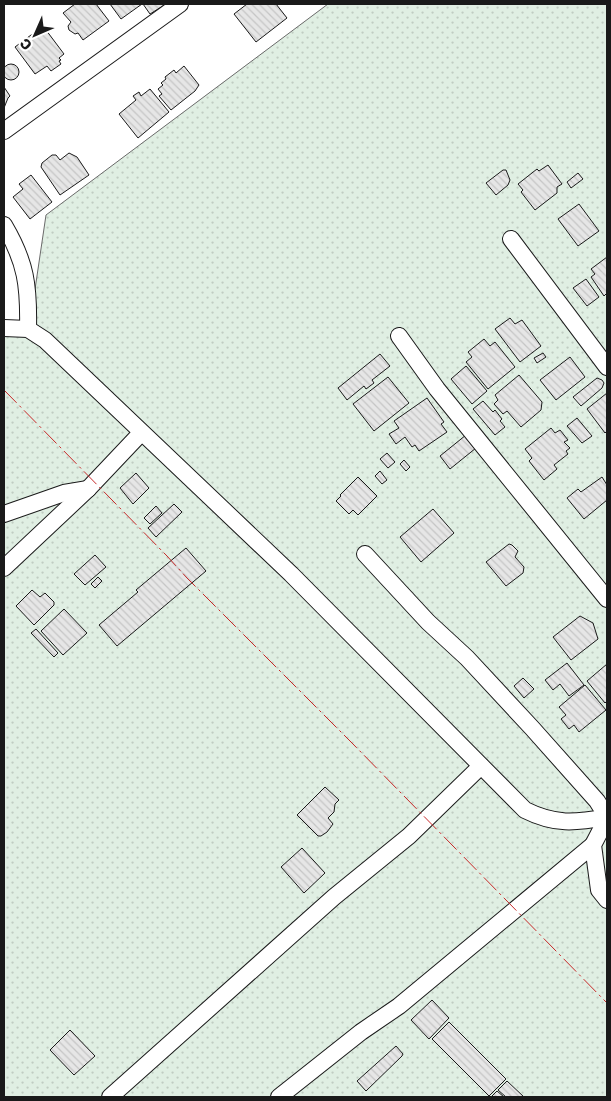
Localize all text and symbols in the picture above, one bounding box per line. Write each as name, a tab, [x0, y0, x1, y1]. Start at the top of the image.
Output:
north arrow	[10, 10, 60, 60]
text: С	[17, 34, 36, 53]

